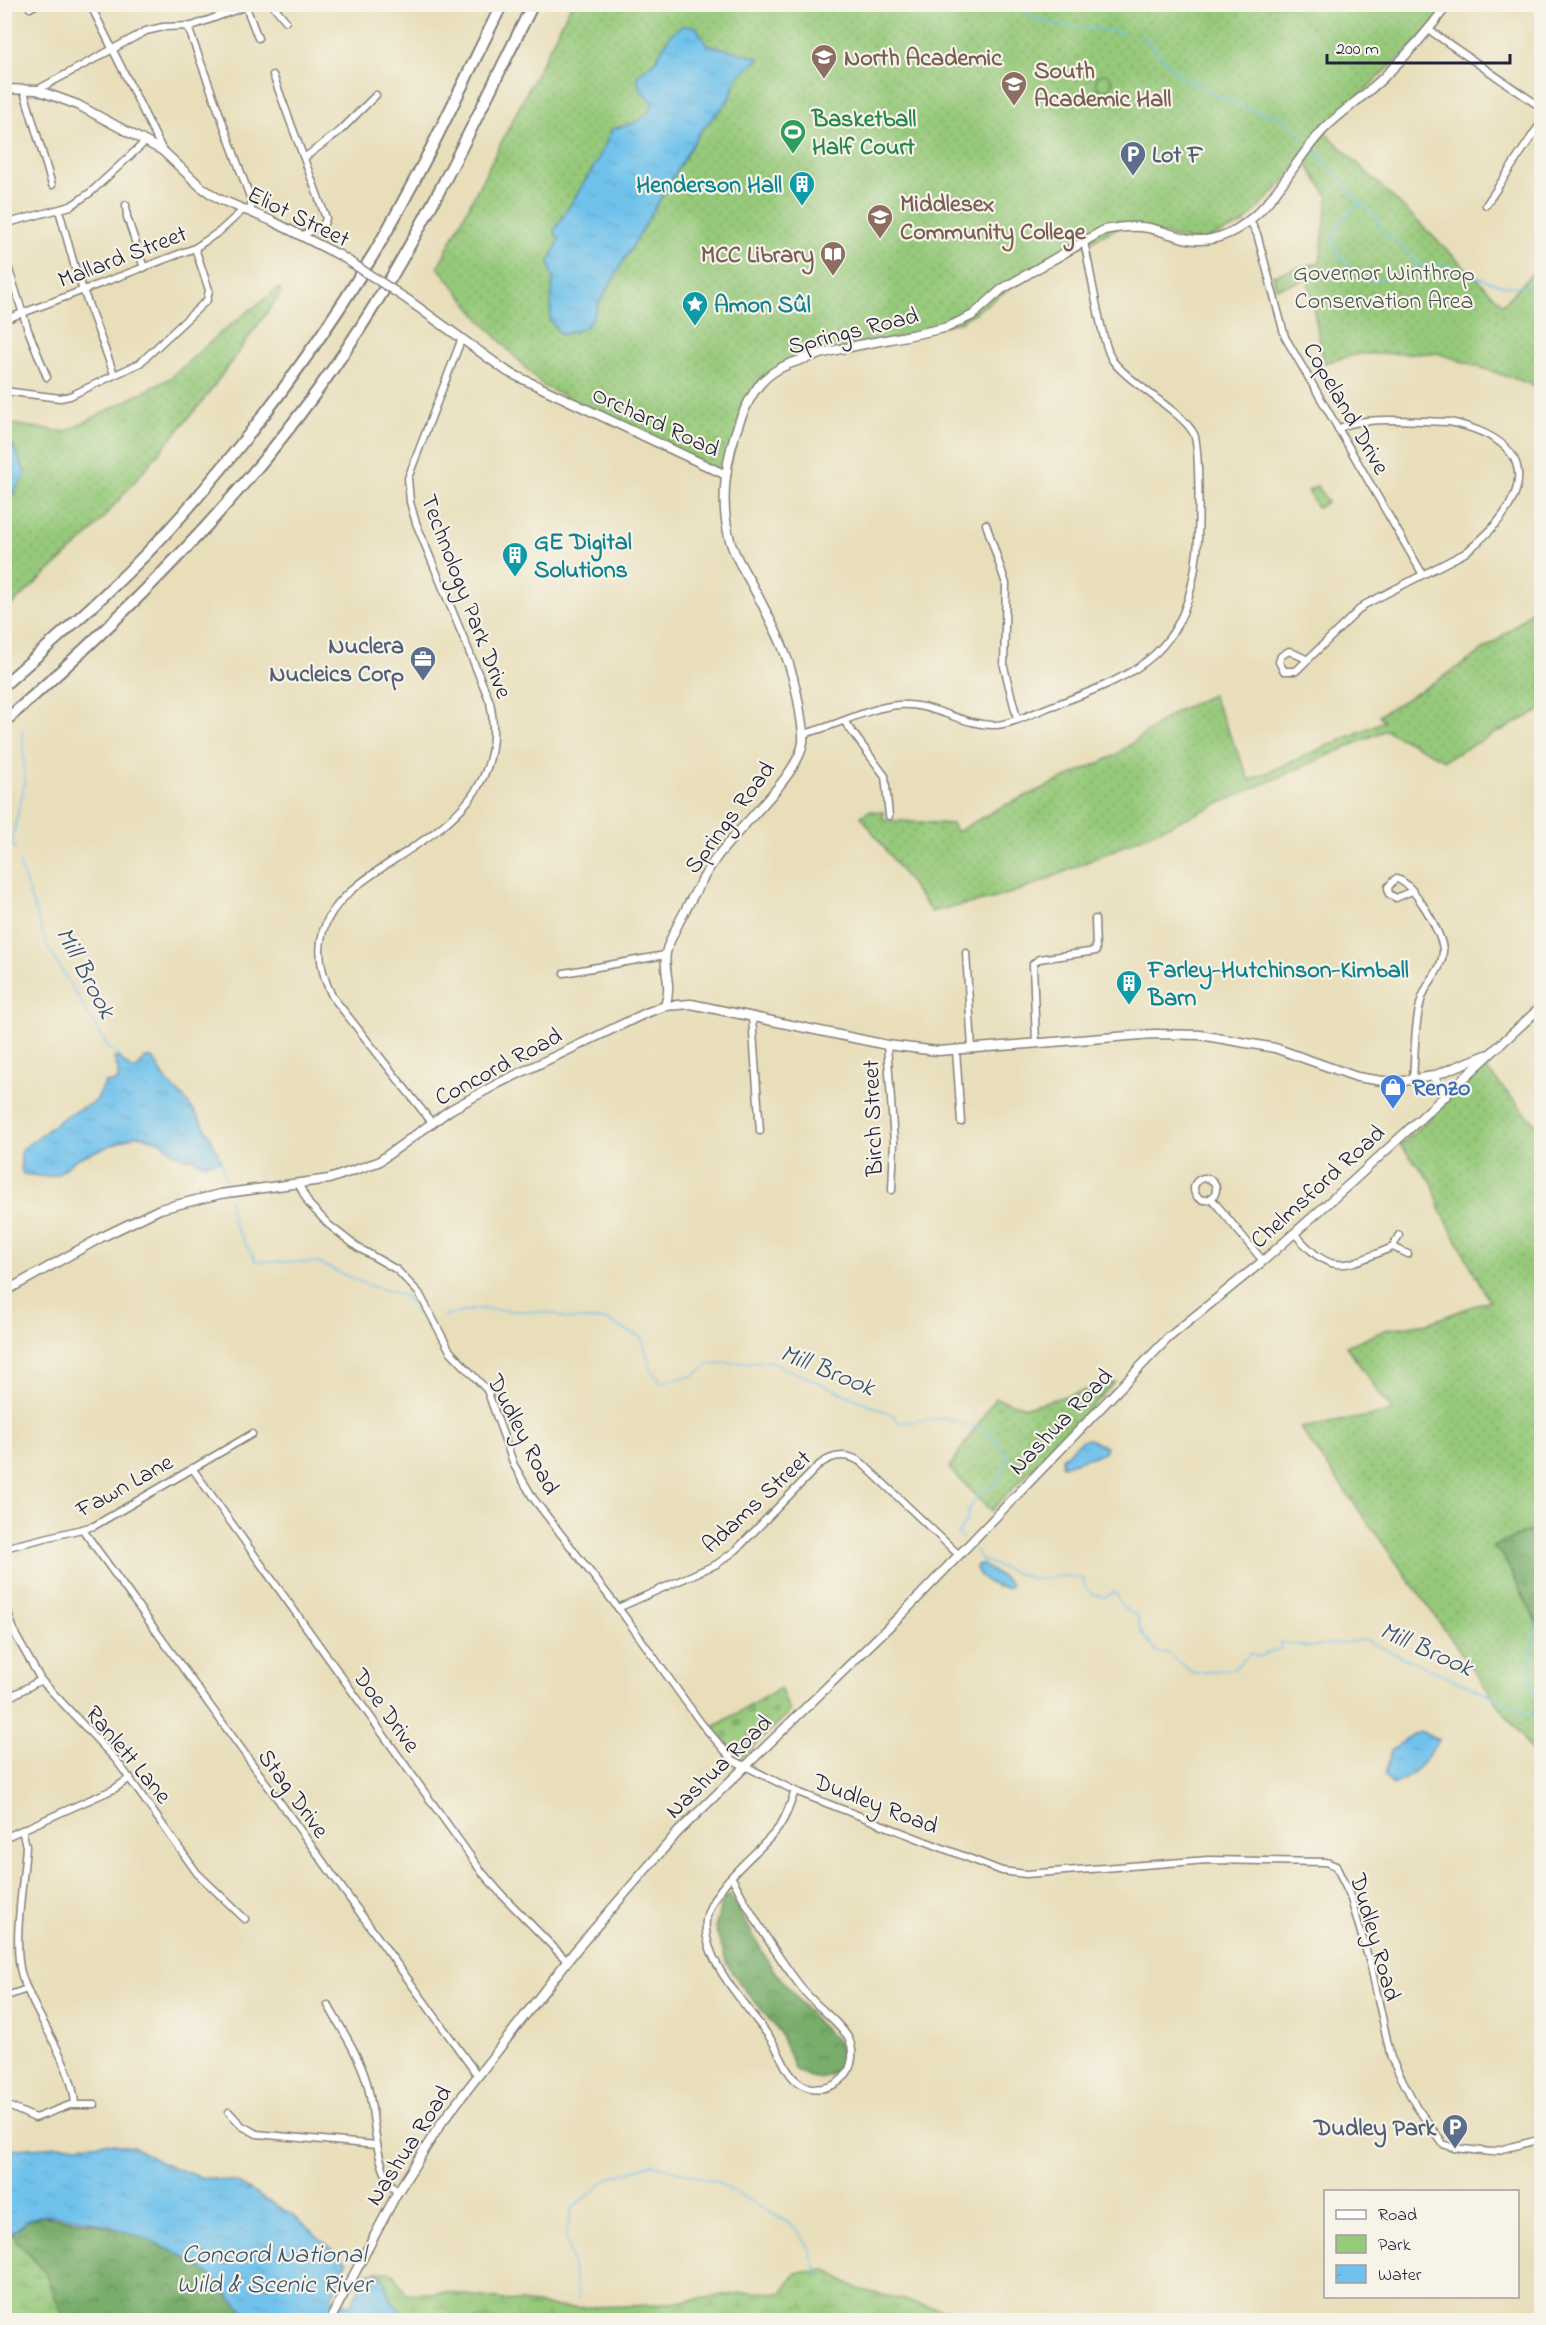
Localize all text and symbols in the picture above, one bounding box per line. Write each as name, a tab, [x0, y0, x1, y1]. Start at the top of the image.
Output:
scale bar	[1327, 27, 1510, 65]
text: 200 m	[1336, 37, 1379, 63]
school or university icon: North Academic	[809, 42, 839, 80]
place label: North Academic	[844, 42, 1003, 77]
place label: South Academic Hall	[1034, 55, 1171, 118]
school or university icon: South Academic Hall	[999, 69, 1029, 107]
place label: Basketball Half Court	[811, 103, 916, 166]
sports icon: Basketball Half Court	[778, 117, 808, 155]
parking icon: Lot F	[1118, 139, 1148, 177]
place label: Lot F	[1152, 139, 1203, 174]
place label: Henderson Hall	[636, 169, 782, 204]
building icon: Henderson Hall	[787, 169, 817, 207]
street label: Eliot Street	[241, 178, 355, 258]
place label: Middlesex Community College	[900, 188, 1087, 252]
school or university icon: Middlesex Community College	[865, 202, 895, 240]
street label: Mallard Street	[53, 218, 193, 299]
place label: MCC Library	[701, 239, 814, 275]
library icon: MCC Library	[818, 239, 848, 277]
park label: Governor Winthrop Conservation Area	[1293, 257, 1475, 320]
place icon: Amon Sûl	[680, 289, 710, 327]
place label: Amon Sûl	[714, 289, 811, 324]
street label: Springs Road	[785, 299, 923, 366]
street label: Copeland Drive	[1293, 336, 1397, 482]
street label: Orchard Road	[585, 378, 725, 468]
street label: Technology Park Drive	[409, 490, 520, 705]
place label: GE Digital Solutions	[534, 526, 632, 589]
building icon: GE Digital Solutions	[500, 540, 530, 578]
place label: Nuclera Nucleics Corp	[269, 630, 404, 693]
office icon: Nuclera Nucleics Corp	[408, 644, 438, 682]
street label: Springs Road	[677, 754, 785, 882]
water label: Mill Brook	[44, 921, 125, 1027]
place label: Farley-Hutchinson-Kimball Barn	[1147, 954, 1409, 1017]
building icon: Farley-Hutchinson-Kimball Barn	[1114, 968, 1144, 1006]
street label: Concord Road	[429, 1020, 570, 1116]
street label: Birch Street	[855, 1059, 894, 1178]
shop icon: Renzo	[1378, 1072, 1408, 1110]
place label: Renzo	[1412, 1072, 1470, 1107]
street label: Chelmsford Road	[1243, 1117, 1394, 1258]
water label: Mill Brook	[774, 1336, 881, 1409]
street label: Nashua Road	[1001, 1361, 1123, 1484]
street label: Dudley Road	[475, 1368, 567, 1502]
street label: Adams Street	[695, 1443, 820, 1563]
street label: Fawn Lane	[69, 1446, 180, 1529]
water label: Mill Brook	[1373, 1613, 1480, 1689]
street label: Doe Drive	[342, 1661, 428, 1761]
street label: Ranlett Lane	[75, 1699, 179, 1813]
street label: Nashua Road	[658, 1707, 782, 1828]
street label: Stag Drive	[247, 1742, 337, 1847]
street label: Dudley Road	[806, 1765, 943, 1846]
street label: Dudley Road	[1337, 1869, 1409, 2006]
street label: Nashua Road	[358, 2079, 463, 2214]
place label: Dudley Park	[1313, 2112, 1436, 2148]
parking icon: Dudley Park	[1440, 2112, 1470, 2150]
legend	[1324, 2190, 1519, 2298]
text: Road	[1378, 2203, 1417, 2229]
text: Park	[1378, 2233, 1411, 2259]
water label: Concord National Wild & Scenic River	[176, 2237, 374, 2305]
text: Water	[1378, 2263, 1422, 2289]

